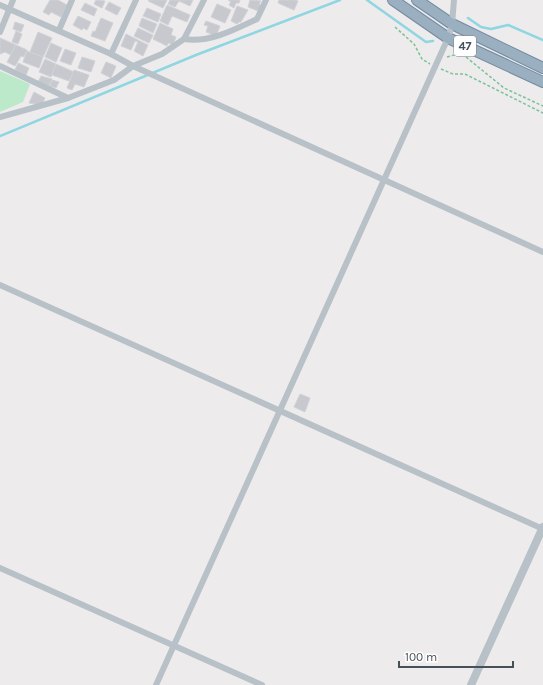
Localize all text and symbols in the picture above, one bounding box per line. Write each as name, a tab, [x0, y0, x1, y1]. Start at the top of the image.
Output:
road number: 47	[454, 36, 476, 56]
scale bar	[399, 643, 513, 669]
text: 100 m	[405, 650, 437, 664]

